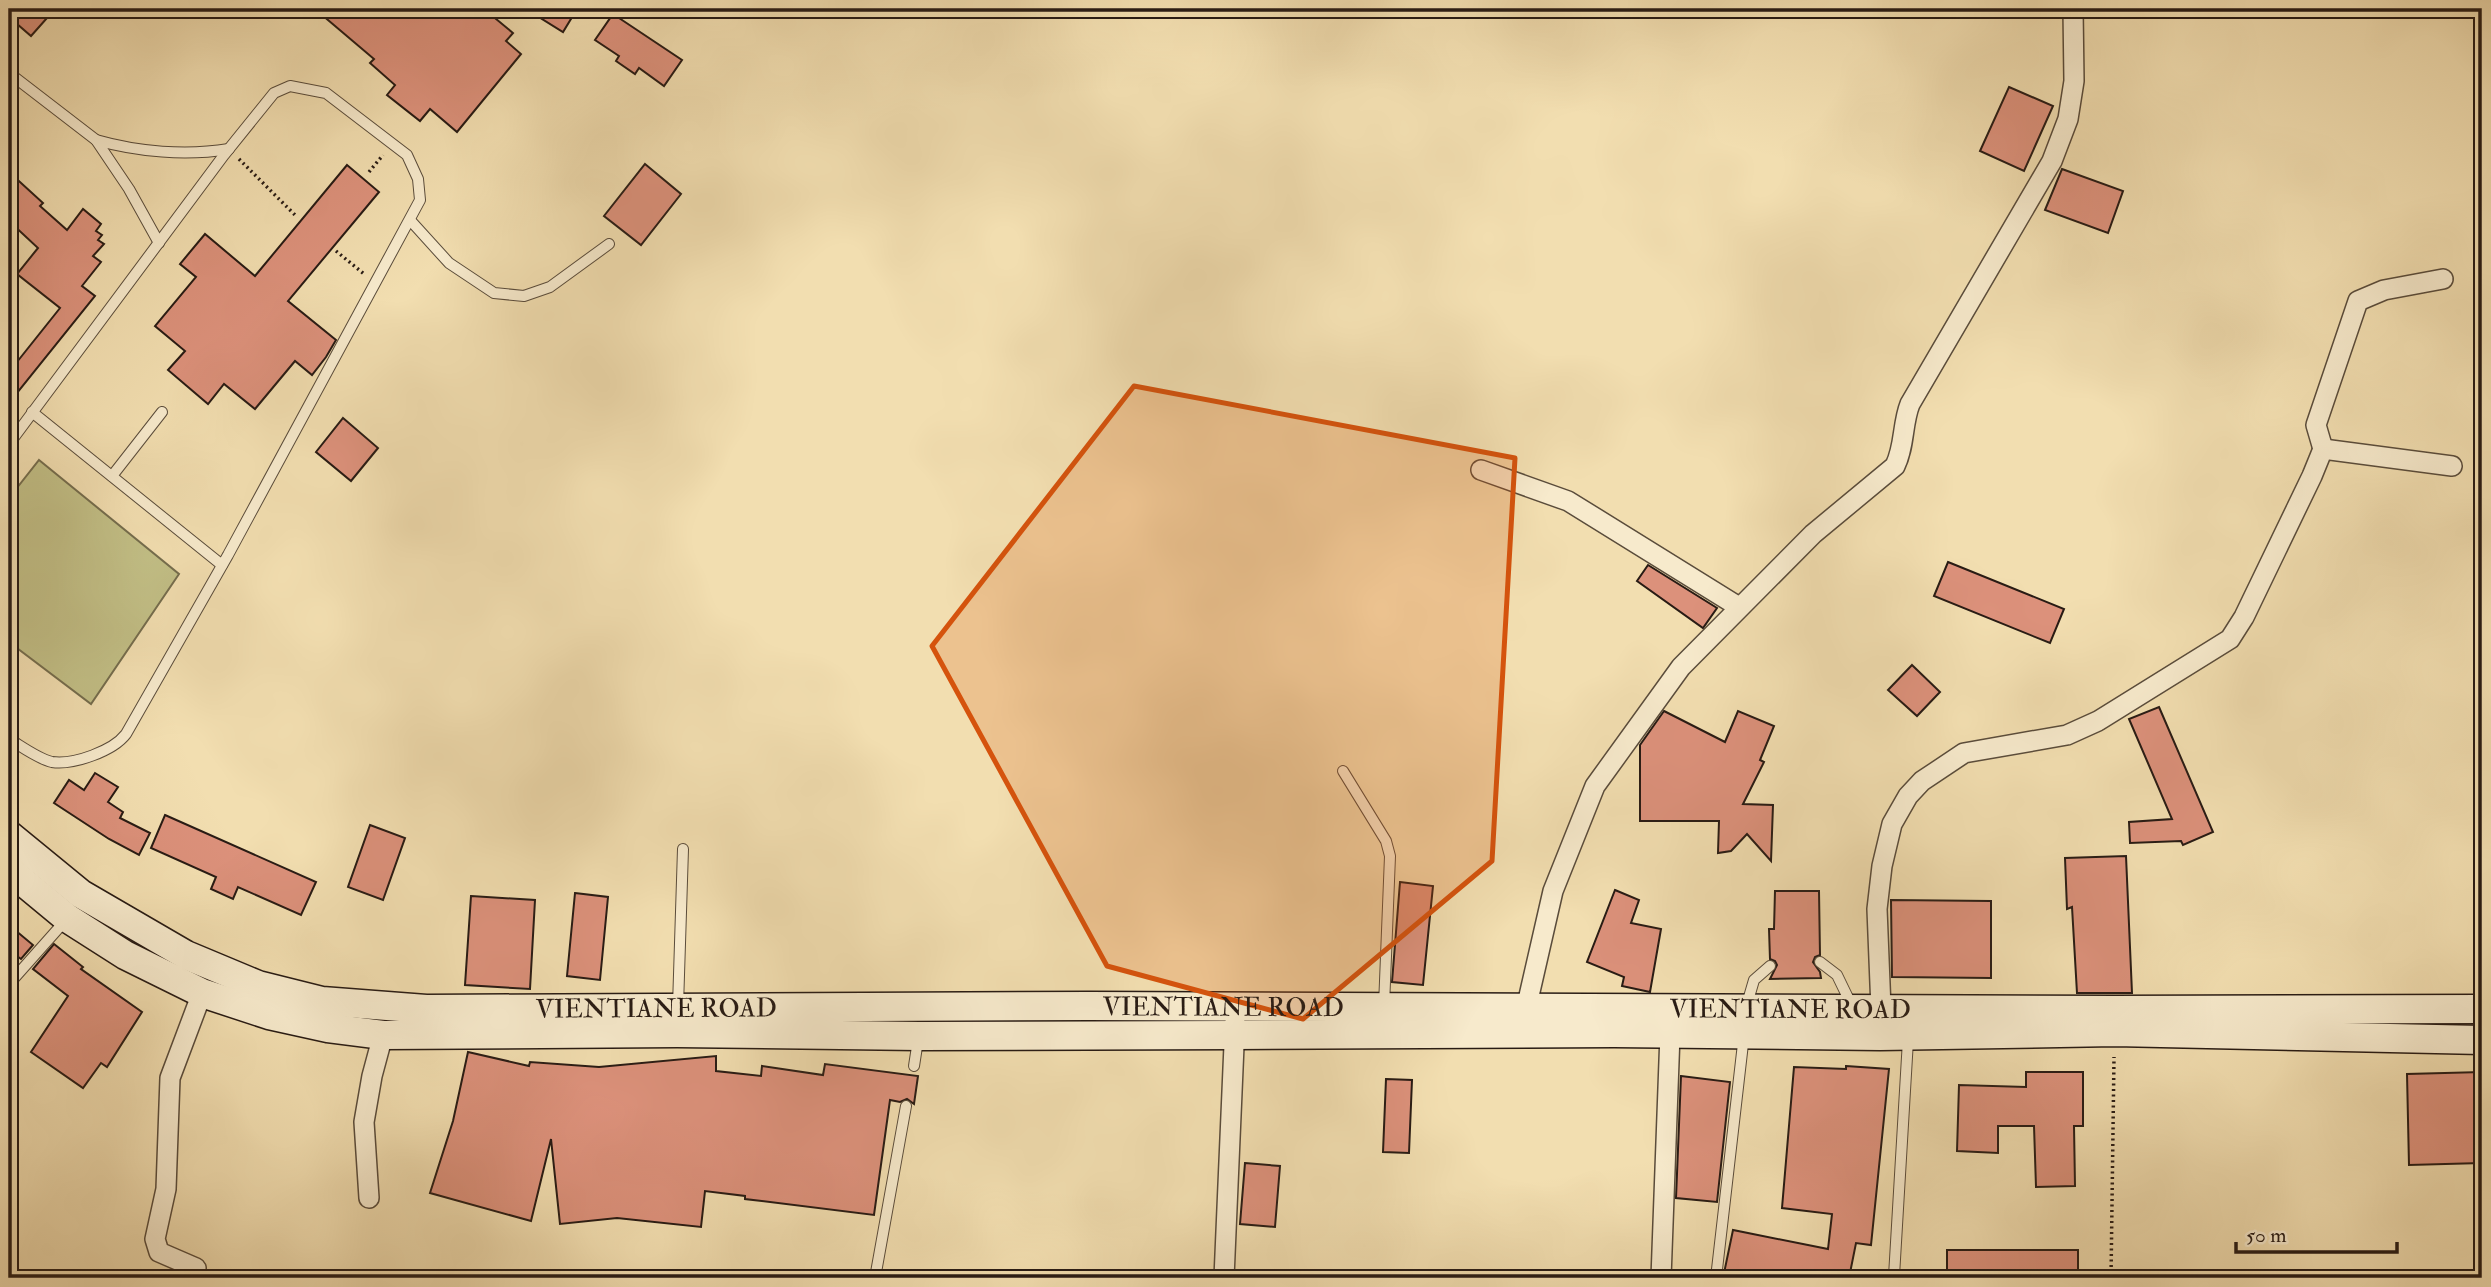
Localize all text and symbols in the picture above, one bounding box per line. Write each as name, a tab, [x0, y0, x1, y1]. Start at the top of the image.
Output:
street label: VIENTIANE ROAD	[1102, 991, 1344, 1024]
street label: VIENTIANE ROAD	[535, 992, 777, 1026]
street label: VIENTIANE ROAD	[1669, 993, 1911, 1026]
scale bar	[2236, 1210, 2396, 1254]
text: 50 m	[2246, 1222, 2287, 1249]

